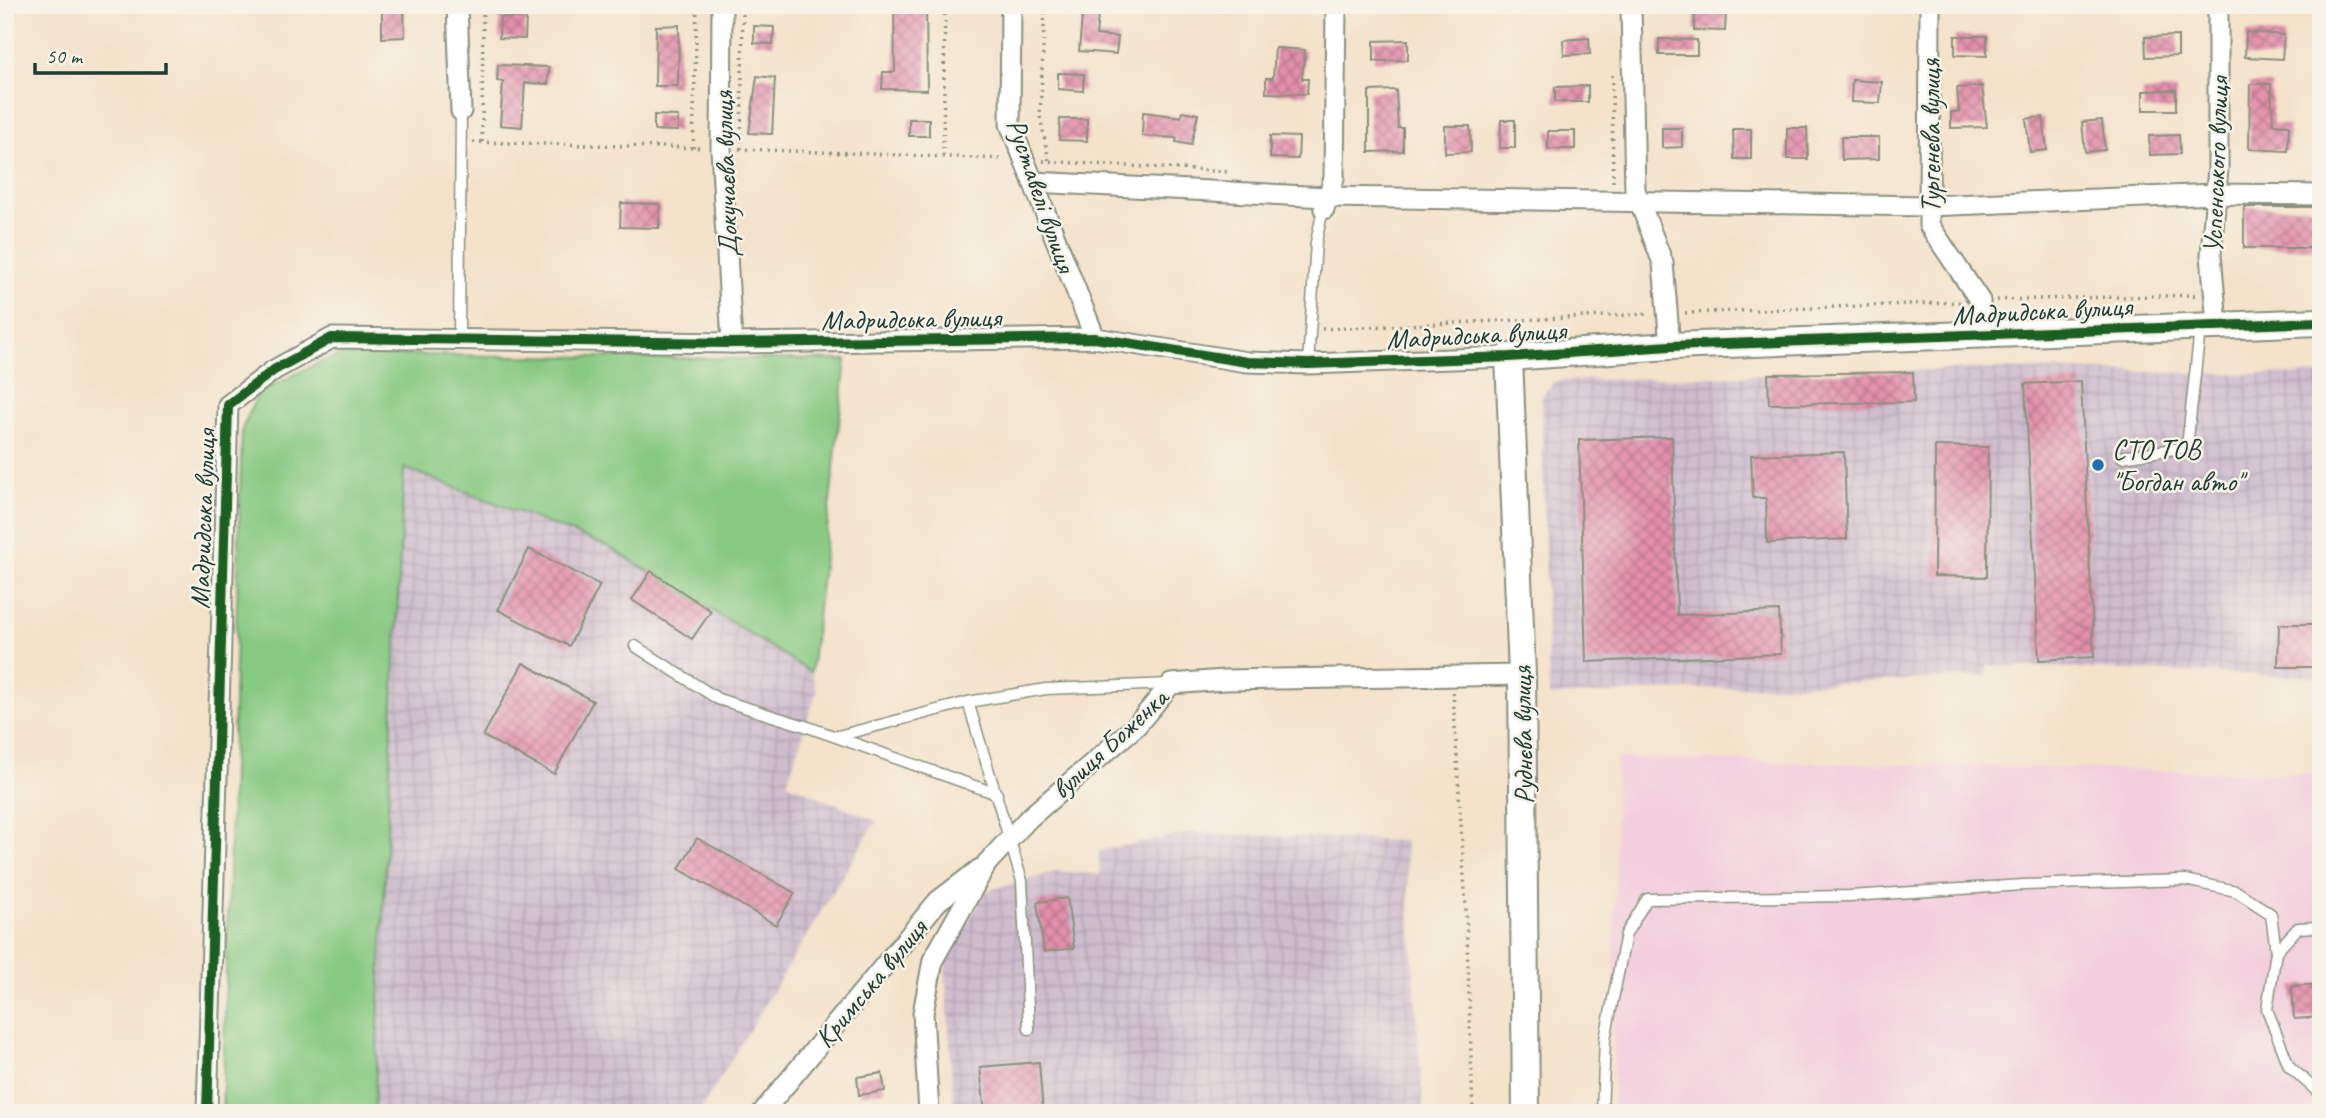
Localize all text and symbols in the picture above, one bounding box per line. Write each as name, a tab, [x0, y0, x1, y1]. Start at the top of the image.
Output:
scale bar	[35, 32, 166, 76]
text: 50 m	[46, 43, 84, 69]
street label: Тургенєва вулиця	[1913, 58, 1948, 213]
street label: Успенського вулиця	[2195, 74, 2236, 254]
street label: Докучаєва вулиця	[705, 90, 746, 258]
street label: Руставелі вулиця	[999, 114, 1085, 279]
street label: Мадридська вулиця	[1951, 288, 2135, 333]
street label: Мадридська вулиця	[821, 299, 1004, 338]
street label: Мадридська вулиця	[1385, 312, 1569, 357]
street label: Мадридська вулиця	[182, 426, 223, 609]
place label: СТО ТОВ "Богдан авто"	[2112, 432, 2248, 499]
marker: СТО ТОВ "Богдан авто"	[2090, 457, 2106, 473]
street label: Руднєва вулиця	[1504, 665, 1541, 804]
street label: вулиця Боженка	[1044, 679, 1177, 806]
street label: Кримська вулиця	[807, 910, 936, 1055]

